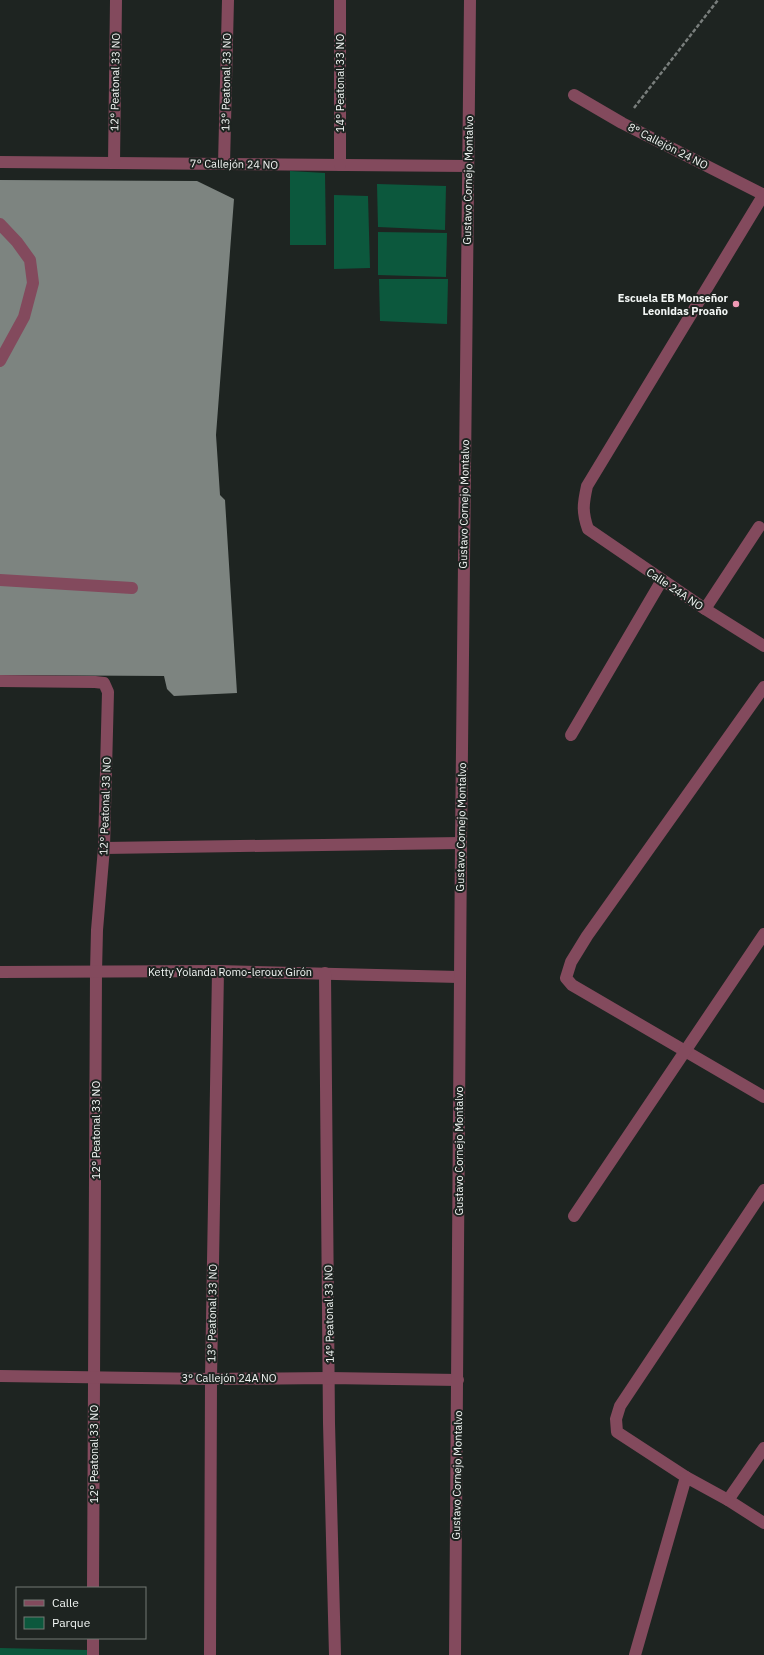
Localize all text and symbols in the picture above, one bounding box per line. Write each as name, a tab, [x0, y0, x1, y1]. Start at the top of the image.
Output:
street label: 12° Peatonal 33 NO	[107, 33, 123, 131]
street label: 13° Peatonal 33 NO	[218, 33, 234, 131]
street label: 14° Peatonal 33 NO	[333, 34, 347, 132]
street label: Gustavo Cornejo Montalvo	[460, 115, 476, 245]
street label: 8° Callejón 24 NO	[626, 120, 711, 172]
street label: 7° Callejón 24 NO	[190, 156, 278, 172]
place label: Escuela EB Monseñor Leonidas Proaño	[618, 291, 729, 318]
marker: Escuela EB Monseñor Leonidas Proaño	[731, 299, 741, 309]
street label: Gustavo Cornejo Montalvo	[456, 439, 472, 569]
street label: Calle 24A NO	[644, 565, 706, 613]
street label: 12° Peatonal 33 NO	[96, 756, 114, 855]
street label: Gustavo Cornejo Montalvo	[453, 762, 469, 892]
street label: Ketty Yolanda Romo-leroux Girón	[148, 965, 312, 979]
street label: 12° Peatonal 33 NO	[89, 1081, 103, 1179]
street label: Gustavo Cornejo Montalvo	[452, 1086, 466, 1216]
street label: 13° Peatonal 33 NO	[204, 1264, 220, 1362]
street label: 14° Peatonal 33 NO	[321, 1265, 337, 1363]
street label: 3° Callejón 24A NO	[181, 1371, 277, 1385]
street label: 12° Peatonal 33 NO	[87, 1405, 101, 1503]
street label: Gustavo Cornejo Montalvo	[449, 1410, 465, 1540]
legend	[16, 1587, 146, 1639]
text: Calle	[52, 1595, 79, 1610]
text: Parque	[52, 1615, 91, 1630]

